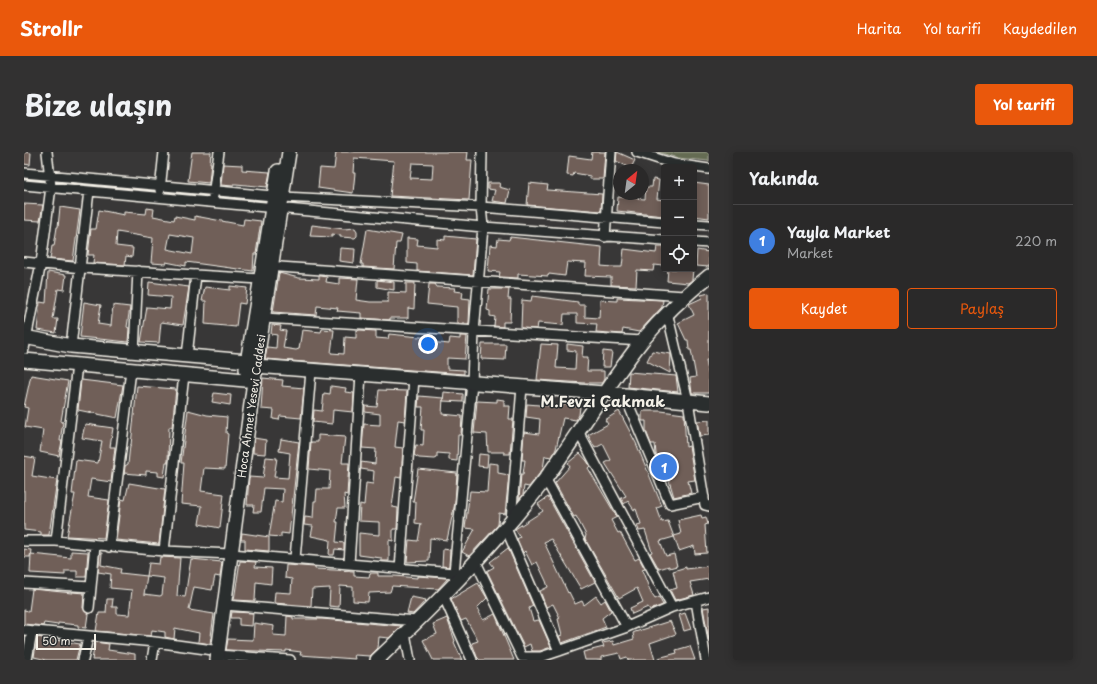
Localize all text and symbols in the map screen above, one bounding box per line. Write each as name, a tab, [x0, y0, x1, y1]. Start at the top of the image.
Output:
text: Strollr	[20, 14, 83, 42]
text: Harita	[857, 18, 901, 39]
text: Yol tarifi	[923, 18, 981, 39]
text: Kaydedilen	[1003, 18, 1077, 39]
text: Bize ulaşın	[24, 83, 172, 126]
button: Yol tarifi	[975, 84, 1073, 125]
north arrow	[613, 164, 649, 200]
map controls	[661, 164, 697, 272]
button: +	[661, 164, 697, 200]
text: Yakında	[749, 165, 819, 191]
button: −	[661, 200, 697, 236]
text: Yayla Market	[787, 220, 890, 243]
text: 1	[759, 231, 765, 250]
text: 220 m	[1015, 231, 1057, 250]
button: locate	[661, 236, 697, 272]
text: Market	[787, 243, 833, 262]
button: Kaydet	[749, 288, 899, 329]
button: Paylaş	[907, 288, 1057, 329]
street label: Hoca Ahmet Yesevi Caddesi	[233, 333, 269, 479]
your location	[418, 334, 438, 354]
district label: M.Fevzi Çakmak	[541, 389, 665, 412]
pin: 1	[651, 452, 677, 482]
scale bar	[36, 632, 96, 651]
text: 50 m	[42, 632, 71, 649]

